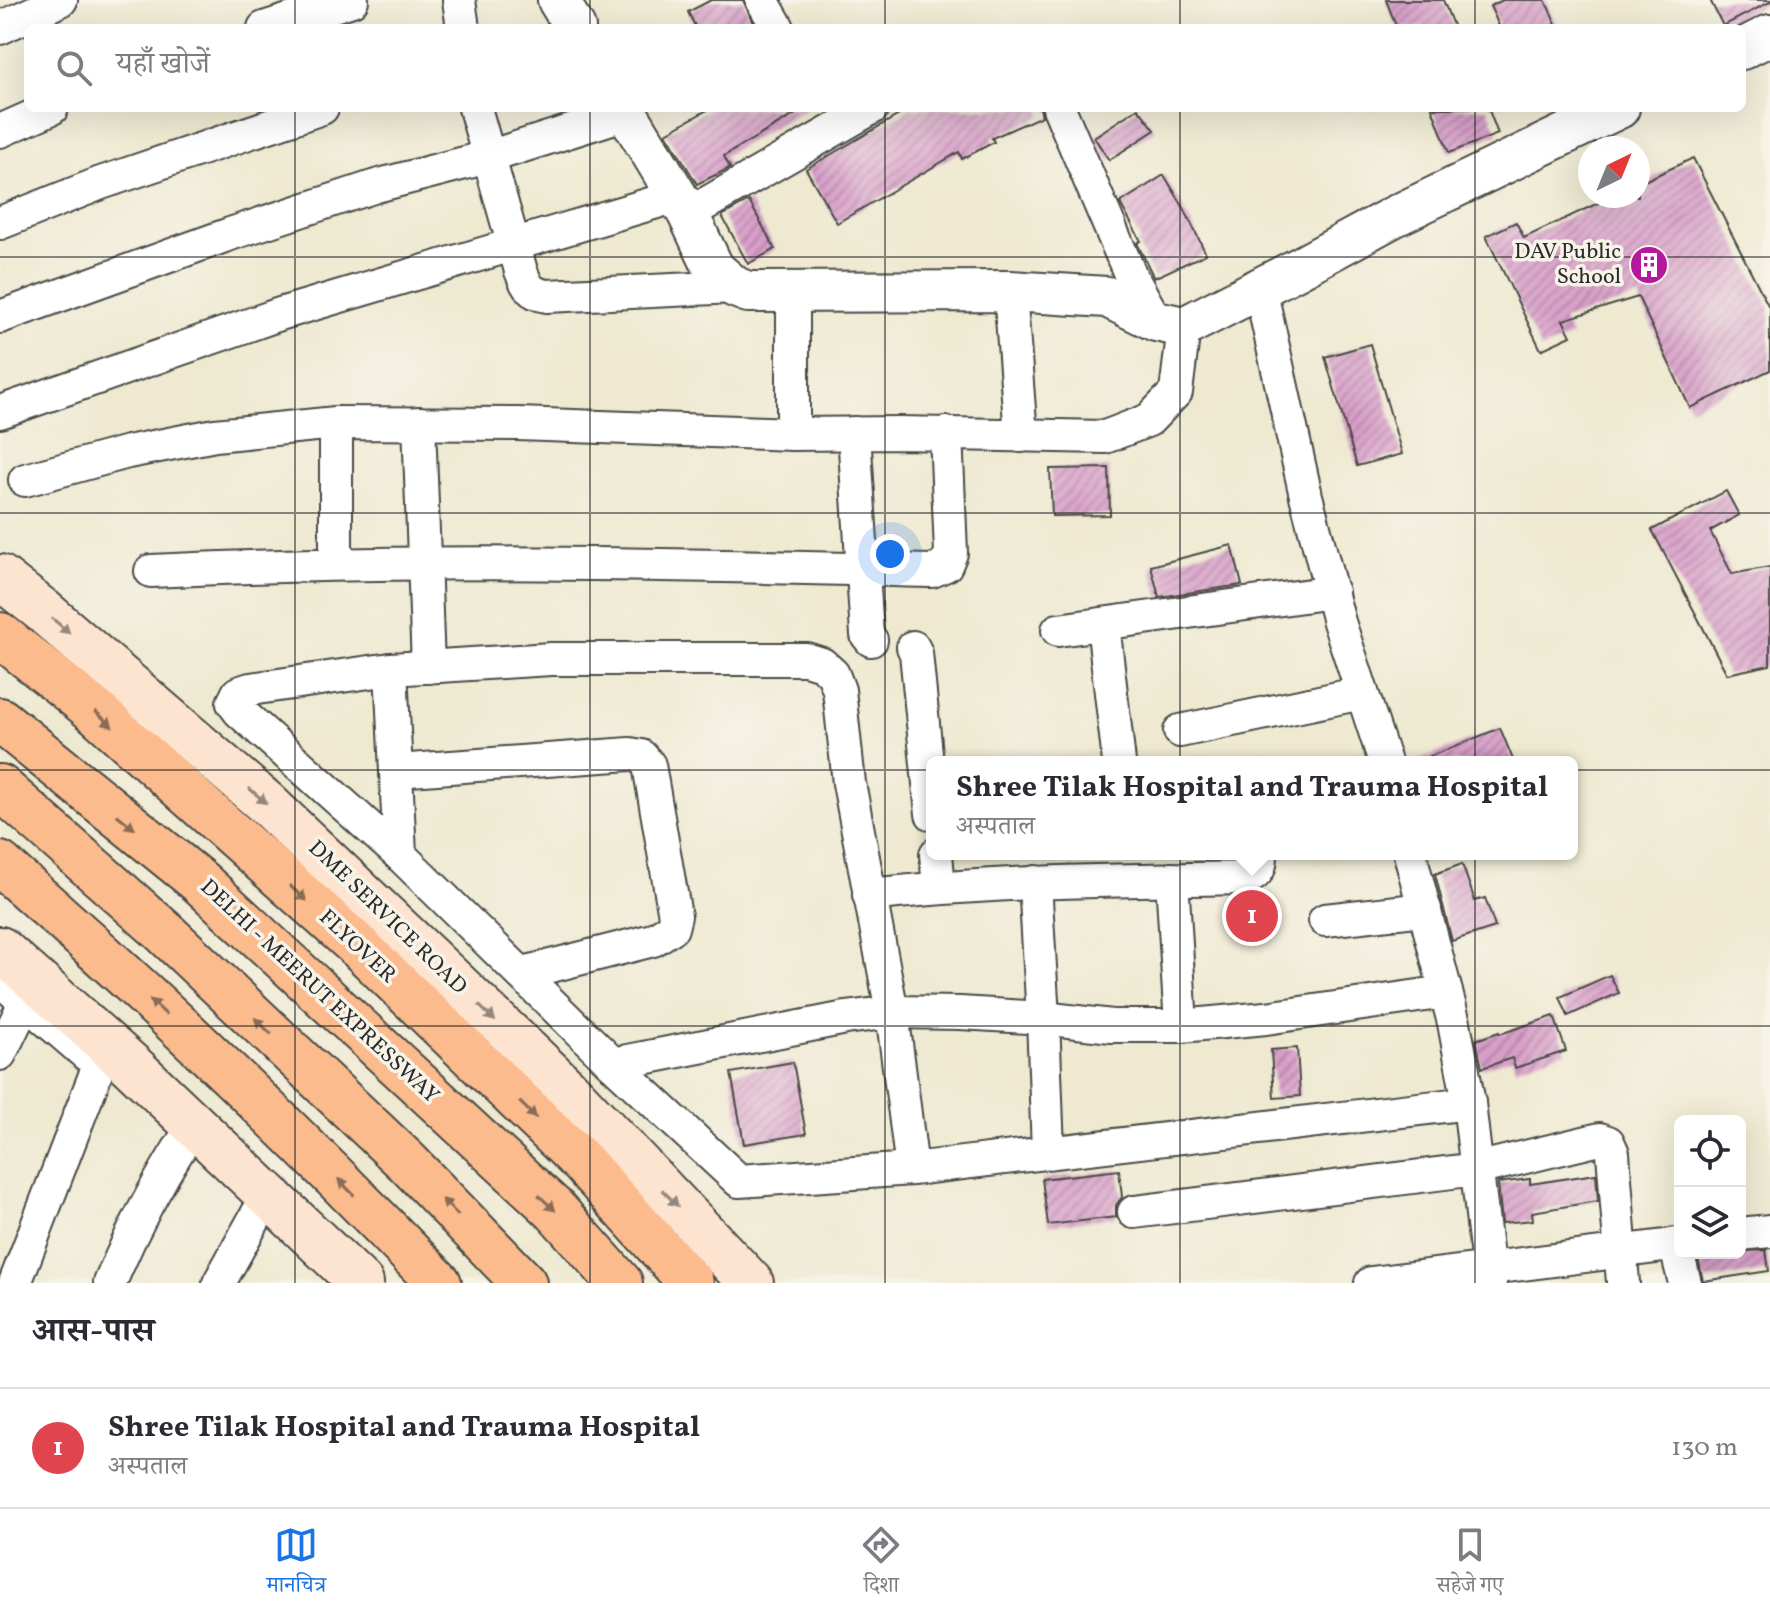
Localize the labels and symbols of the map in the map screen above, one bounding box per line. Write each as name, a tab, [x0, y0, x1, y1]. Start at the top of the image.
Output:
north arrow	[1578, 136, 1650, 208]
place label: DAV Public School	[1514, 237, 1621, 293]
building icon: DAV Public School	[1628, 244, 1670, 286]
your location	[870, 534, 910, 574]
one-way arrow	[50, 617, 70, 634]
one-way arrow	[95, 710, 114, 728]
one-way arrow	[248, 786, 267, 804]
one-way arrow	[116, 813, 136, 830]
street label: DME SERVICE ROAD	[301, 834, 473, 1002]
street label: DELHI - MEERUT EXPRESSWAY	[193, 873, 446, 1111]
one-way arrow	[289, 883, 308, 901]
pin: 1	[1226, 886, 1278, 946]
street label: FLYOVER	[311, 903, 403, 991]
one-way arrow	[149, 998, 168, 1016]
one-way arrow	[477, 1003, 496, 1022]
one-way arrow	[254, 1017, 273, 1035]
one-way arrow	[518, 1100, 537, 1119]
one-way arrow	[337, 1178, 356, 1197]
one-way arrow	[661, 1188, 679, 1207]
one-way arrow	[537, 1194, 556, 1212]
one-way arrow	[441, 1198, 460, 1217]

